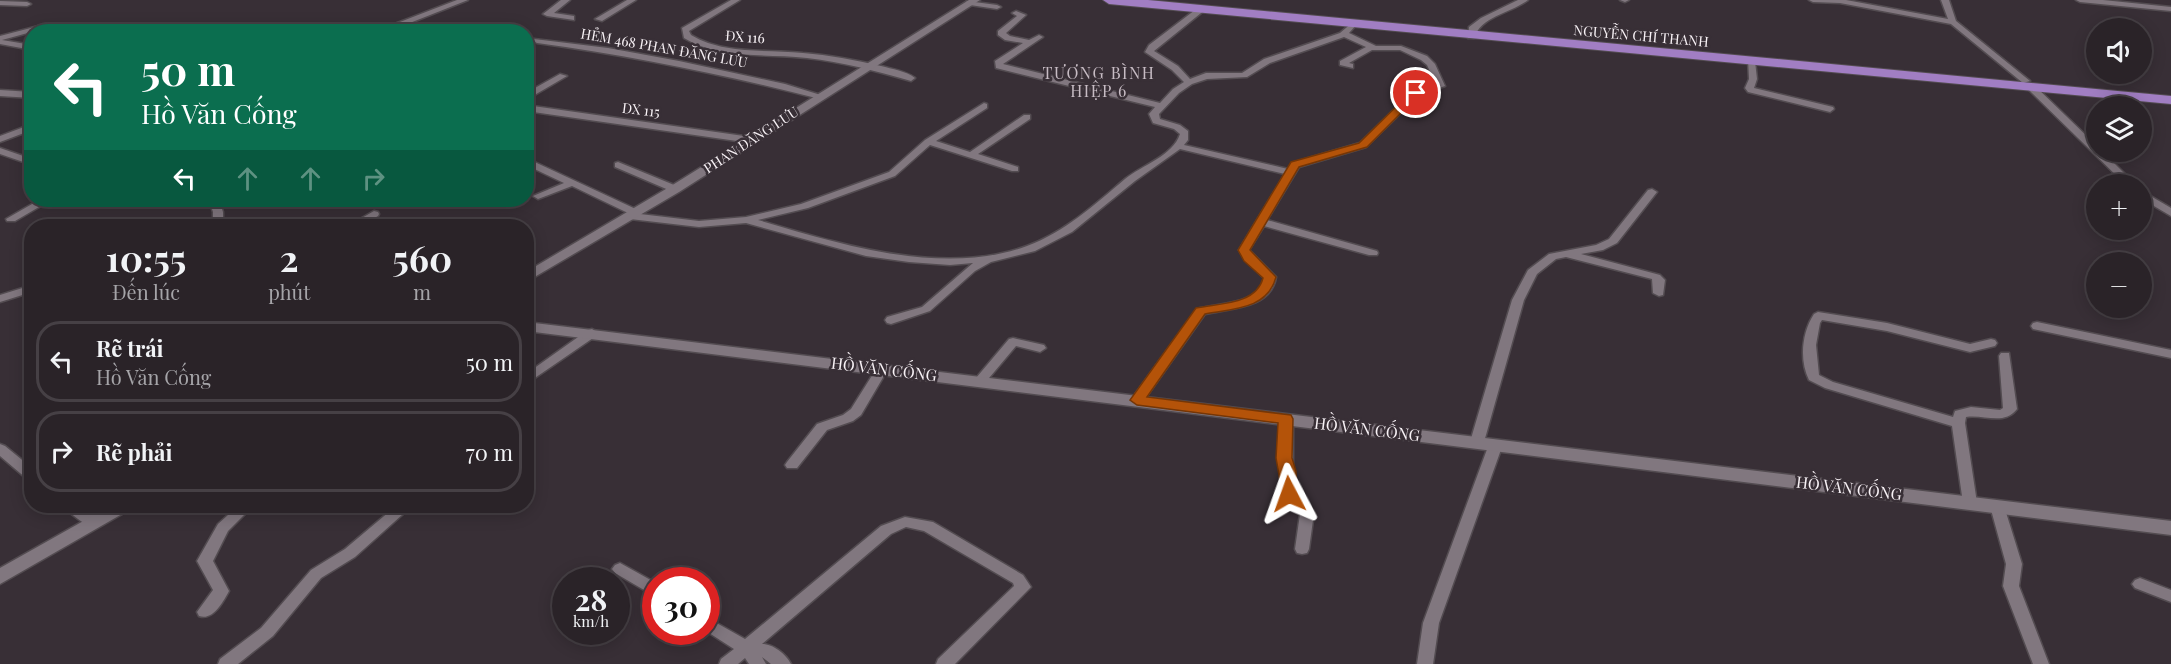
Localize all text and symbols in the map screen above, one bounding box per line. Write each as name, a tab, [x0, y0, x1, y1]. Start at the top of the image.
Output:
street label: NGUYỄN CHÍ THANH	[1573, 18, 1710, 51]
map controls	[2086, 18, 2152, 318]
button: sound	[2086, 18, 2152, 84]
street label: HẺM 468 PHAN ĐĂNG LƯU	[579, 23, 749, 72]
street label: ĐX 116	[725, 26, 765, 47]
text: 50 m	[141, 41, 235, 97]
icon: left	[42, 48, 120, 126]
district label: TƯƠNG BÌNH HIỆP 6	[1043, 62, 1155, 101]
pin	[1390, 67, 1441, 118]
icon: arrive	[1399, 76, 1432, 109]
text: Hồ Văn Cống	[141, 95, 297, 131]
button: layers	[2086, 96, 2152, 162]
street label: DX 115	[621, 98, 661, 121]
street label: PHAN ĐĂNG LƯU	[700, 102, 802, 177]
icon: left	[168, 162, 201, 195]
icon: ahead	[231, 162, 264, 195]
icon: ahead	[294, 162, 327, 195]
icon: right	[357, 162, 390, 195]
button: +	[2086, 174, 2152, 240]
text: 10:55	[106, 233, 186, 281]
text: 2	[280, 233, 299, 281]
text: 560	[392, 233, 452, 281]
button: −	[2086, 252, 2152, 318]
text: Đến lúc	[112, 278, 180, 305]
text: phút	[268, 278, 310, 305]
text: m	[413, 278, 431, 305]
text: Rẽ trái	[96, 333, 164, 363]
icon: left	[45, 345, 78, 378]
text: 50 m	[466, 347, 513, 377]
street label: HỒ VĂN CỐNG	[830, 348, 939, 385]
text: Hồ Văn Cống	[96, 363, 211, 390]
street label: HỒ VĂN CỐNG	[1313, 408, 1422, 445]
icon: right	[45, 435, 78, 468]
text: Rẽ phải	[96, 437, 172, 467]
text: 70 m	[466, 437, 513, 467]
position arrow	[1257, 462, 1321, 526]
street label: HỒ VĂN CỐNG	[1795, 467, 1904, 504]
speed limit sign: 30	[642, 567, 720, 645]
text: 28	[575, 579, 607, 619]
text: km/h	[573, 611, 609, 631]

